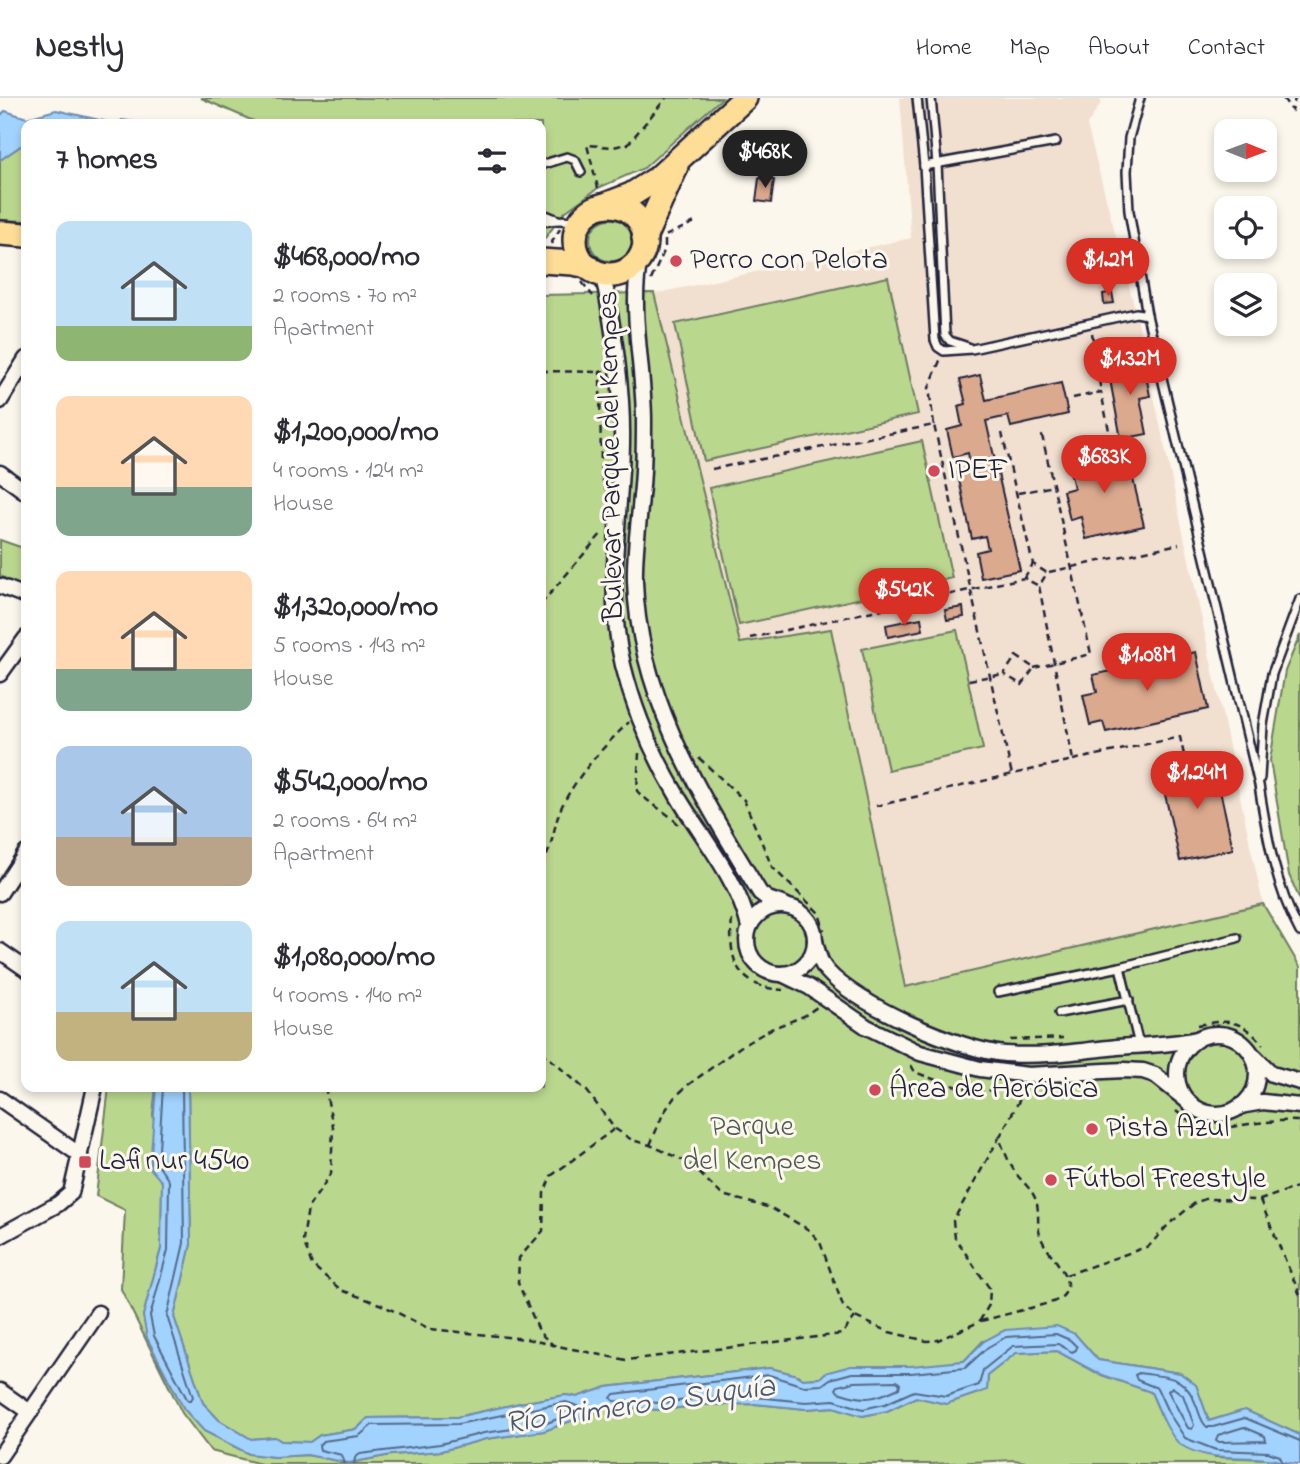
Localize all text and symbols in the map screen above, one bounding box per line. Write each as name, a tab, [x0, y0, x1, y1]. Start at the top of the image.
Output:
text: Nestly	[35, 24, 124, 72]
text: Home	[916, 31, 972, 66]
text: Map	[1010, 31, 1050, 66]
text: About	[1088, 31, 1150, 66]
text: Contact	[1188, 31, 1265, 66]
north arrow	[1214, 119, 1278, 182]
map controls	[1214, 119, 1277, 336]
pin: $468K	[716, 130, 814, 190]
text: $468K	[738, 136, 792, 169]
text: 7 homes	[56, 139, 158, 183]
icon: filters	[473, 142, 511, 180]
button: locate	[1214, 196, 1277, 259]
text: $468,000/mo	[273, 236, 420, 280]
pin: $1.2M	[1059, 238, 1157, 298]
place label: Perro con Pelota	[690, 239, 888, 283]
text: $1.2M	[1082, 244, 1134, 277]
icon: home	[112, 249, 196, 333]
marker: Perro con Pelota	[668, 253, 684, 269]
button: layers	[1214, 273, 1277, 336]
text: 2 rooms · 70 m²	[273, 280, 417, 313]
street label: Bulevar Parque del Kempes	[587, 290, 637, 623]
text: Apartment	[273, 313, 374, 346]
pin: $1.32M	[1073, 338, 1187, 397]
text: $1.32M	[1100, 343, 1160, 376]
text: $1,200,000/mo	[273, 411, 439, 455]
icon: home	[112, 424, 196, 508]
pin: $683K	[1055, 436, 1153, 495]
text: $683K	[1077, 441, 1131, 474]
place label: IPEF	[948, 449, 1008, 493]
text: 4 rooms · 124 m²	[273, 455, 424, 488]
marker: IPEF	[926, 463, 942, 479]
text: House	[273, 488, 333, 521]
pin: $542K	[855, 568, 953, 628]
text: $542K	[874, 574, 934, 607]
text: $1,320,000/mo	[273, 586, 438, 630]
icon: home	[112, 599, 196, 683]
text: 5 rooms · 143 m²	[273, 630, 426, 663]
pin: $1.08M	[1090, 634, 1204, 693]
text: $1.08M	[1118, 639, 1176, 672]
text: House	[273, 663, 333, 696]
pin: $1.24M	[1140, 752, 1254, 811]
text: $1.24M	[1167, 757, 1227, 790]
text: $542,000/mo	[273, 761, 428, 805]
icon: home	[112, 774, 196, 858]
text: 2 rooms · 64 m²	[273, 805, 417, 838]
text: Apartment	[273, 838, 374, 871]
text: $1,080,000/mo	[273, 936, 435, 980]
icon: home	[112, 949, 196, 1033]
text: 4 rooms · 140 m²	[273, 980, 422, 1013]
text: House	[273, 1013, 333, 1046]
place label: Área de Aeróbica	[889, 1068, 1098, 1112]
marker: Área de Aeróbica	[867, 1082, 883, 1098]
park label: Parque del Kempes	[682, 1106, 822, 1184]
place label: Pista Azul	[1106, 1107, 1229, 1151]
marker: Pista Azul	[1084, 1121, 1100, 1137]
place label: Lafinur 4540	[99, 1140, 249, 1184]
marker: Lafinur 4540	[77, 1154, 93, 1170]
place label: Fútbol Freestyle	[1064, 1158, 1267, 1202]
marker: Fútbol Freestyle	[1043, 1172, 1059, 1188]
water label: Río Primero o Suquía	[502, 1364, 779, 1448]

